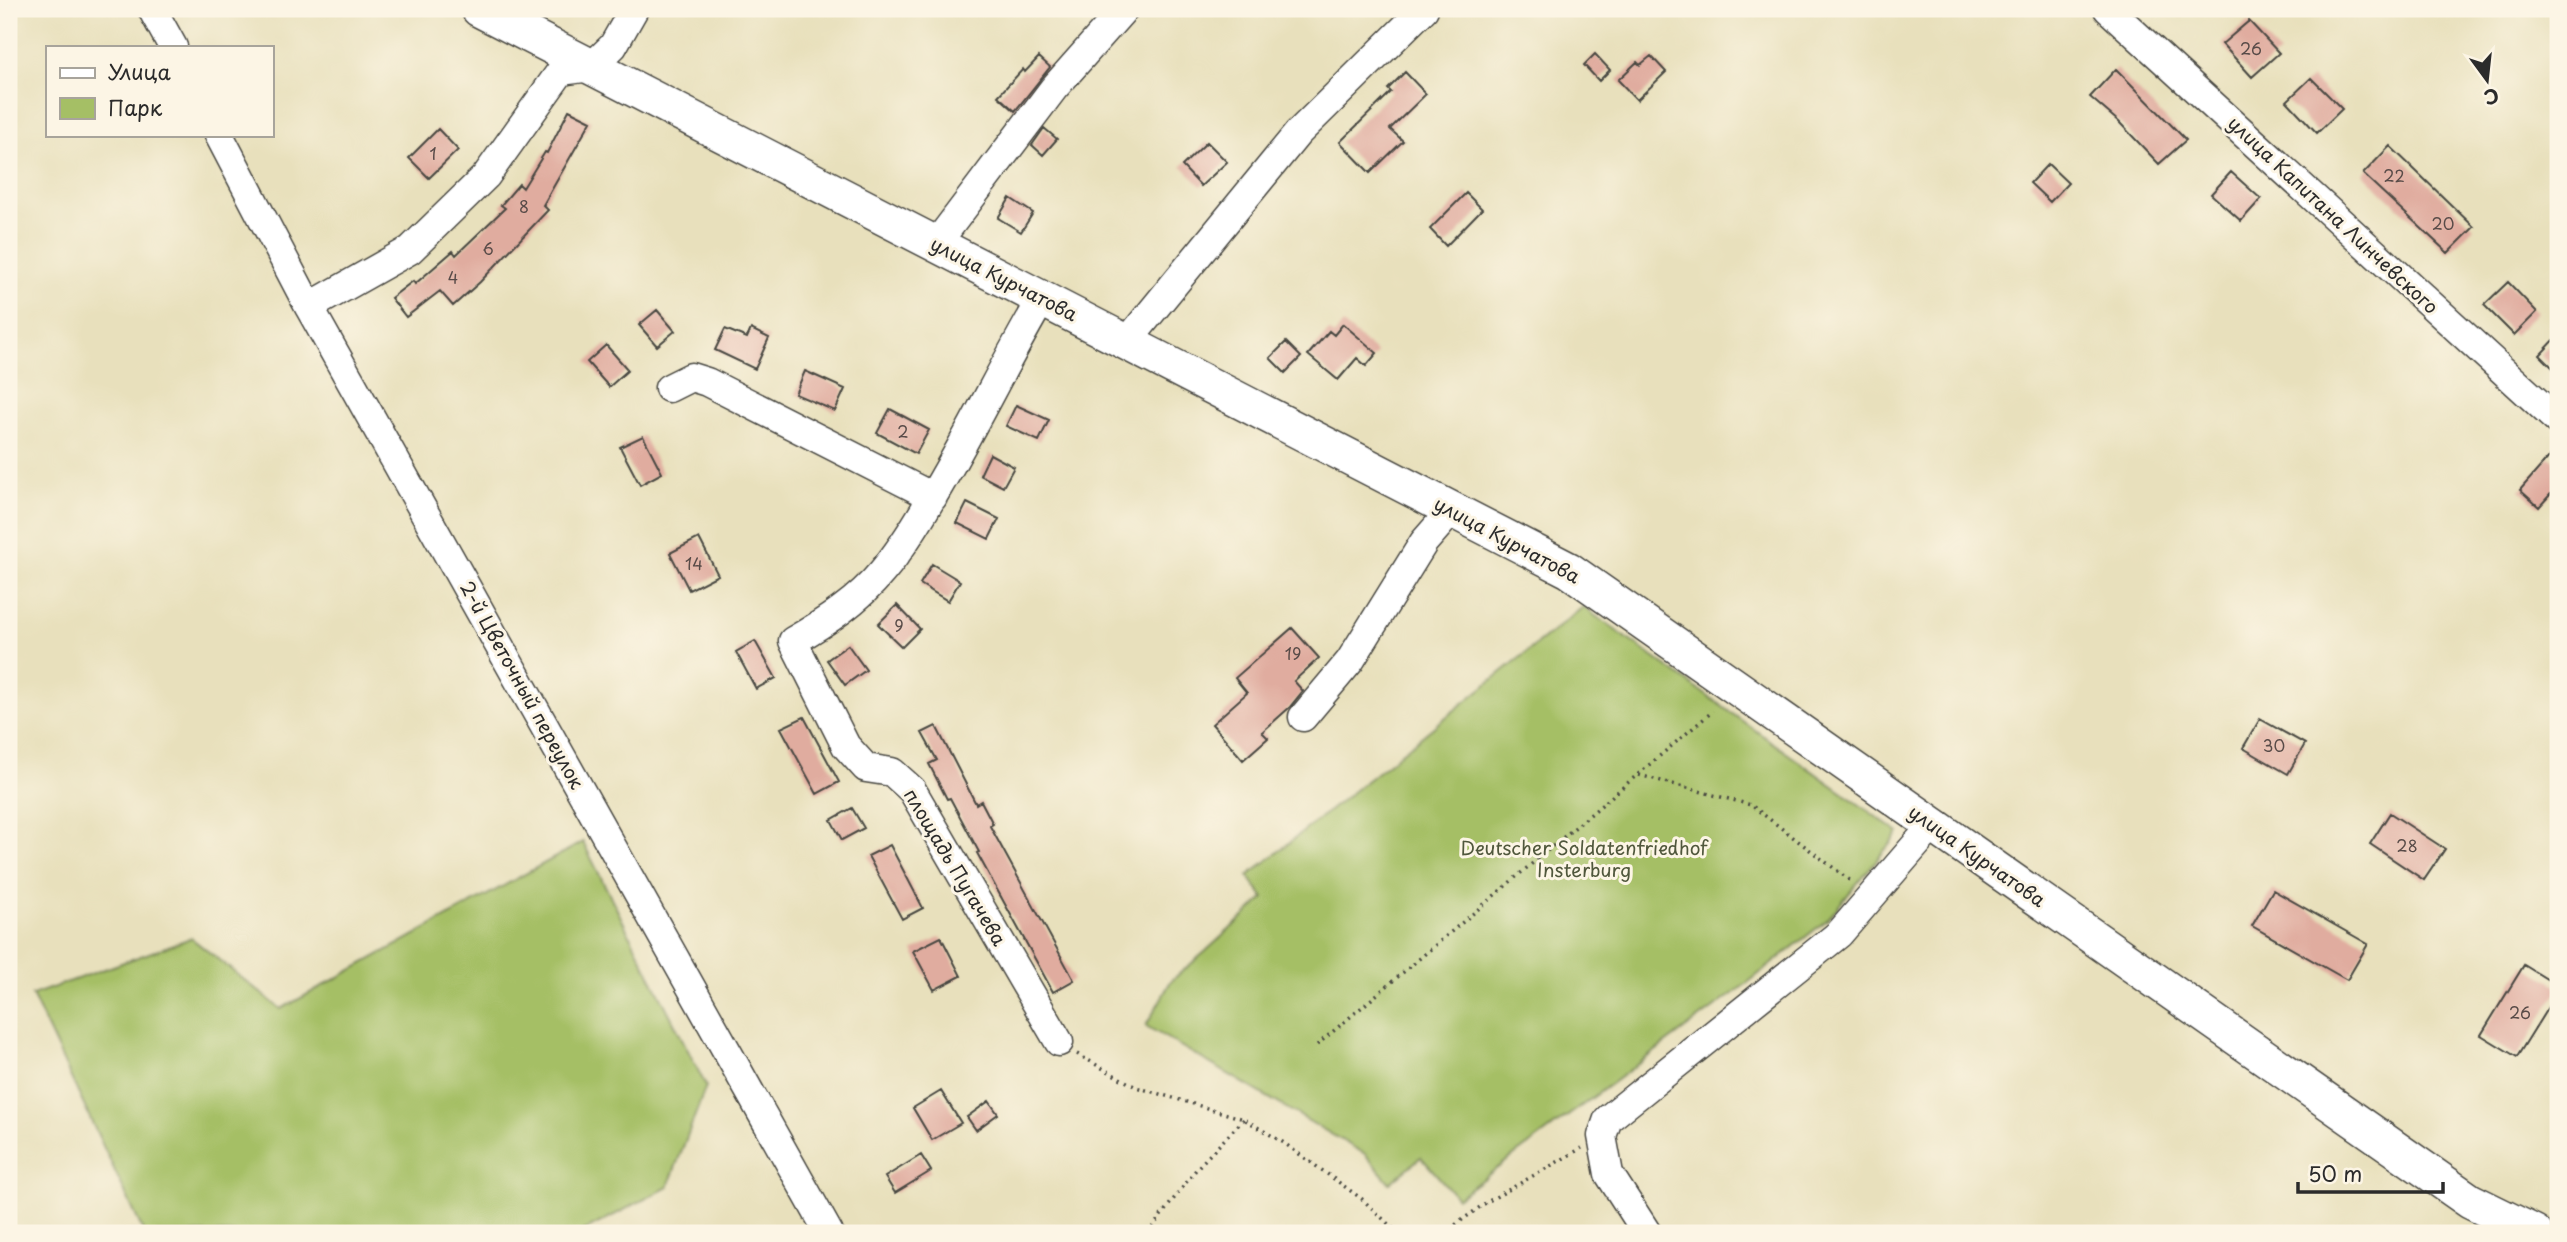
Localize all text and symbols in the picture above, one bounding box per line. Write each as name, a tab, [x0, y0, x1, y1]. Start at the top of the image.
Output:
house number: 26	[2240, 36, 2262, 60]
legend	[46, 46, 273, 136]
north arrow	[2452, 46, 2522, 116]
text: Улица	[108, 55, 171, 87]
text: С	[2481, 82, 2502, 113]
text: Парк	[108, 91, 163, 123]
street label: улица Капитана Линчевского	[2222, 109, 2445, 320]
house number: 1	[429, 141, 437, 165]
house number: 22	[2383, 163, 2405, 187]
house number: 8	[519, 194, 529, 218]
house number: 20	[2432, 211, 2454, 235]
street label: улица Курчатова	[926, 229, 1083, 327]
house number: 6	[482, 236, 494, 260]
house number: 4	[448, 265, 458, 289]
house number: 2	[897, 419, 909, 443]
street label: улица Курчатова	[1429, 489, 1586, 590]
house number: 14	[685, 551, 703, 575]
street label: 2-й Цветочный переулок	[454, 575, 592, 794]
house number: 9	[894, 613, 904, 637]
house number: 19	[1285, 641, 1301, 665]
house number: 30	[2263, 733, 2285, 757]
street label: площадь Пугачева	[898, 783, 1014, 951]
street label: улица Курчатова	[1903, 797, 2052, 913]
park label: Deutscher Soldatenfriedhof Insterburg	[1460, 833, 1709, 883]
house number: 28	[2396, 833, 2418, 857]
house number: 26	[2509, 1000, 2531, 1024]
scale bar	[2298, 1151, 2443, 1195]
text: 50 m	[2308, 1157, 2362, 1189]

